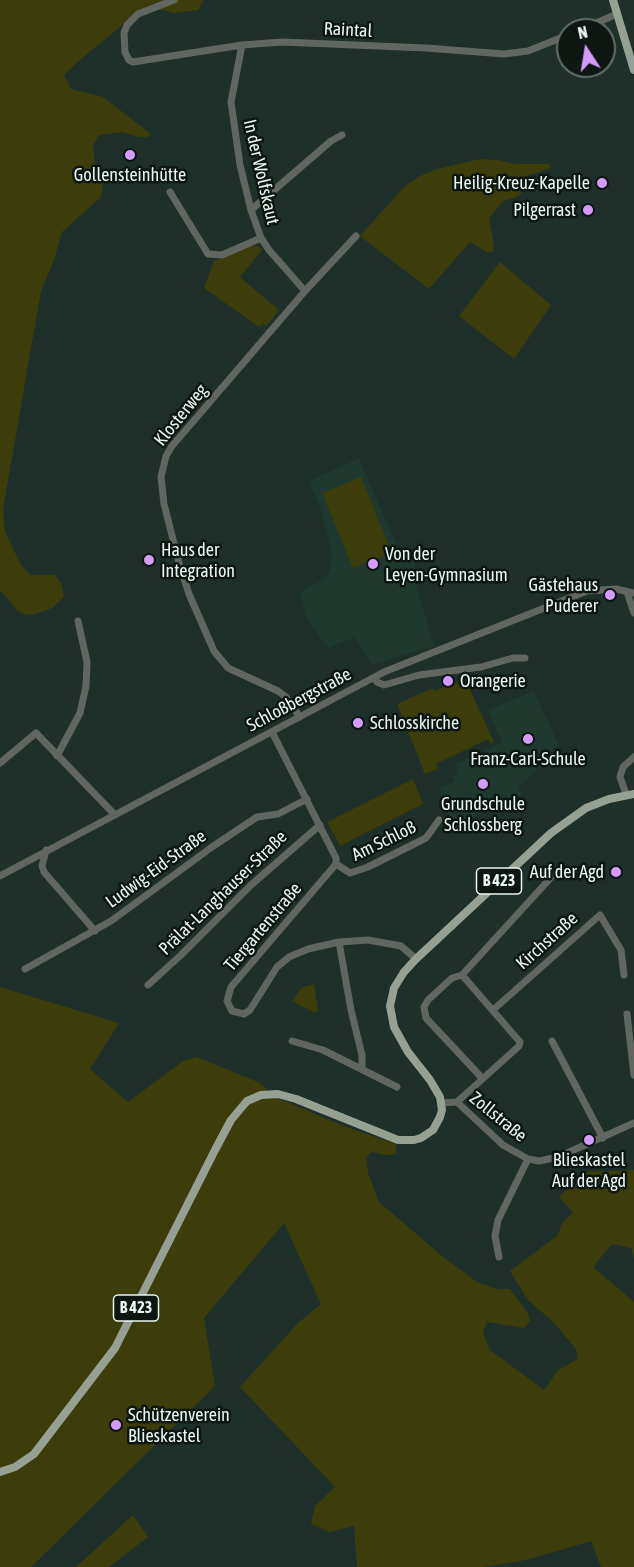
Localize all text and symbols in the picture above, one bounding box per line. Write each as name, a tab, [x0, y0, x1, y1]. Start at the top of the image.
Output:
street label: Raintal	[323, 18, 373, 42]
north arrow	[556, 18, 616, 78]
text: N	[576, 23, 589, 42]
street label: In der Wolfskaut	[238, 117, 284, 227]
marker: Gollensteinhütte	[123, 148, 137, 162]
place label: Gollensteinhütte	[74, 164, 186, 186]
place label: Heilig-Kreuz-Kapelle	[453, 172, 590, 194]
marker: Heilig-Kreuz-Kapelle	[595, 176, 609, 190]
place label: Pilgerrast	[513, 199, 576, 221]
marker: Pilgerrast	[581, 203, 595, 217]
street label: Klosterweg	[150, 380, 212, 450]
place label: Haus der Integration	[161, 539, 235, 582]
place label: Von der Leyen-Gymnasium	[385, 543, 508, 586]
marker: Haus der Integration	[142, 553, 156, 567]
marker: Von der Leyen-Gymnasium	[366, 557, 380, 571]
place label: Gästehaus Puderer	[528, 574, 598, 616]
marker: Gästehaus Puderer	[603, 588, 617, 602]
street label: Schloßbergstraße	[243, 663, 355, 737]
place label: Orangerie	[460, 670, 526, 692]
marker: Orangerie	[441, 674, 455, 688]
place label: Schlosskirche	[370, 712, 459, 734]
marker: Schlosskirche	[351, 716, 365, 730]
marker: Franz-Carl-Schule	[521, 732, 535, 746]
place label: Franz-Carl-Schule	[470, 748, 586, 770]
marker: Grundschule Schlossberg	[476, 777, 490, 791]
place label: Grundschule Schlossberg	[441, 793, 525, 836]
street label: Am Schloß	[348, 816, 420, 866]
street label: Ludwig-Eid-Straße	[102, 825, 210, 913]
street label: Prälat-Langhauser-Straße	[154, 826, 292, 960]
place label: Auf der Agd	[530, 861, 604, 883]
marker: Auf der Agd	[609, 865, 623, 879]
road number: B 423	[476, 868, 522, 894]
street label: Tiergartenstraße	[220, 878, 306, 976]
street label: Kirchstraße	[512, 908, 582, 974]
street label: Zollstraße	[465, 1087, 531, 1147]
marker: Blieskastel Auf der Agd	[582, 1133, 596, 1147]
place label: Blieskastel Auf der Agd	[552, 1149, 626, 1192]
road number: B 423	[114, 1295, 158, 1321]
place label: Schützenverein Blieskastel	[128, 1404, 230, 1446]
marker: Schützenverein Blieskastel	[109, 1418, 123, 1432]

